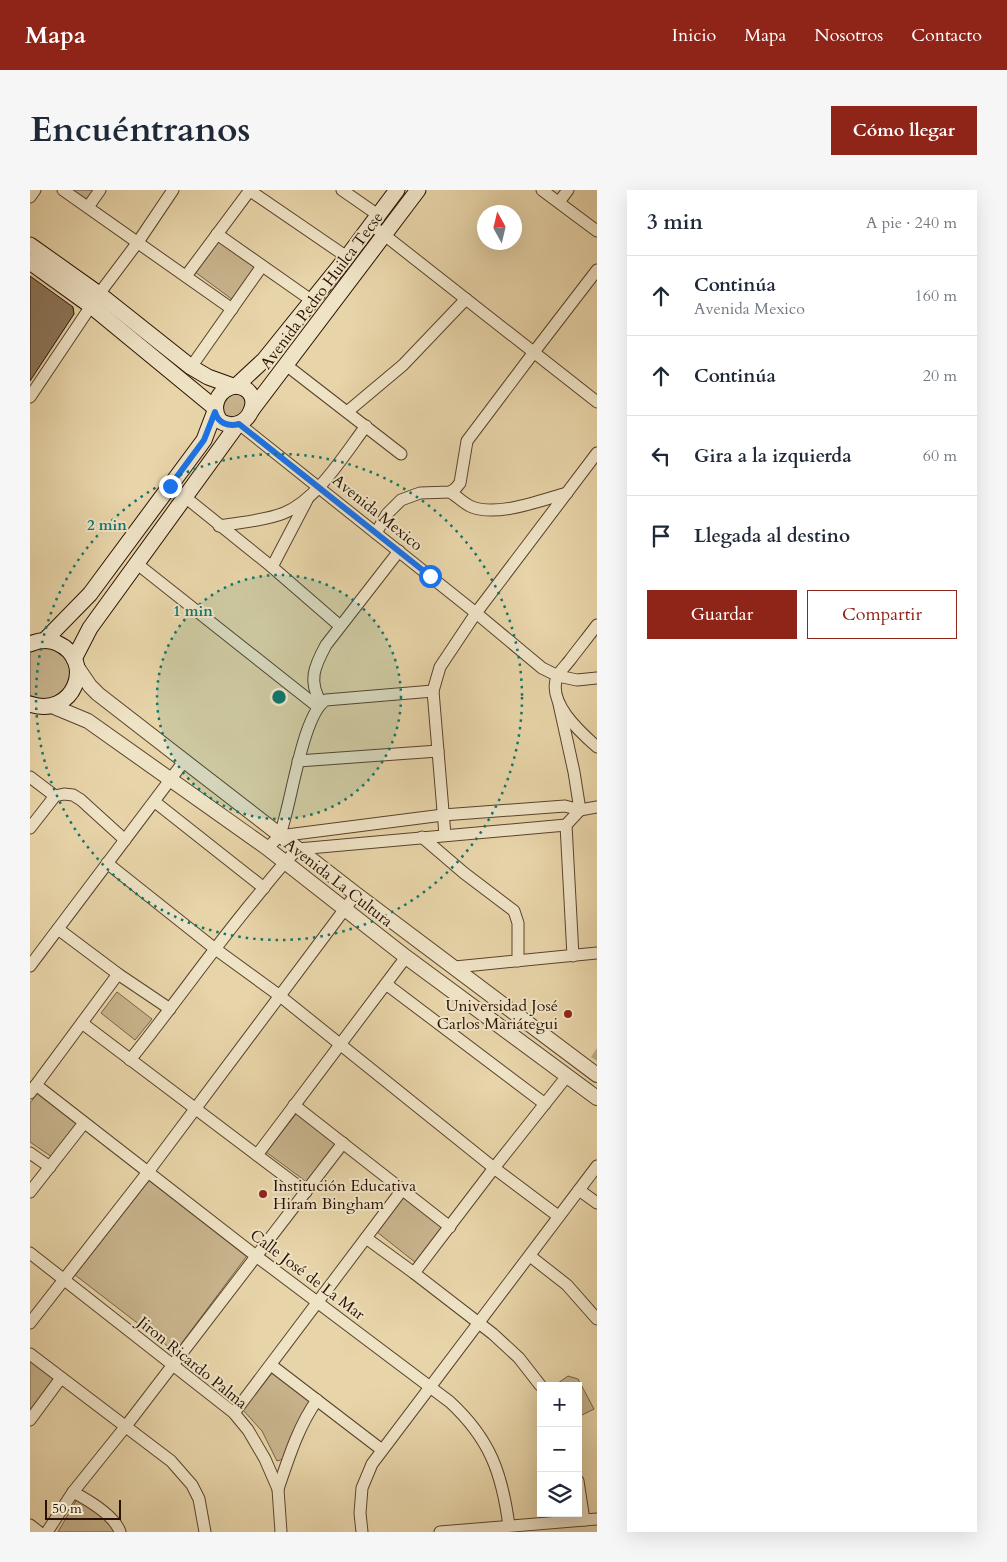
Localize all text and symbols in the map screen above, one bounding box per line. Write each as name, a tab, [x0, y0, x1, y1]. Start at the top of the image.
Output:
text: Mapa	[25, 19, 86, 52]
text: Inicio	[672, 23, 716, 48]
text: Mapa	[744, 23, 786, 48]
text: Nosotros	[814, 23, 883, 48]
text: Contacto	[911, 23, 982, 48]
text: Encuéntranos	[30, 106, 251, 154]
button: Cómo llegar	[831, 106, 977, 155]
north arrow	[477, 205, 522, 250]
street label: Avenida Pedro Huilca Tecse	[255, 207, 388, 374]
text: 3 min	[647, 208, 703, 237]
text: A pie · 240 m	[866, 212, 957, 234]
text: Continúa	[694, 272, 776, 298]
icon: ahead	[647, 282, 675, 310]
text: 160 m	[915, 285, 957, 307]
text: Avenida Mexico	[694, 298, 805, 320]
icon: ahead	[647, 362, 675, 390]
text: Continúa	[694, 363, 776, 389]
text: 20 m	[923, 365, 957, 387]
icon: left	[647, 442, 675, 470]
text: Gira a la izquierda	[694, 443, 852, 469]
text: 60 m	[923, 445, 957, 467]
street label: Avenida Mexico	[327, 469, 428, 556]
route end	[159, 475, 182, 498]
text: 2 min	[87, 515, 127, 535]
icon: arrive	[647, 522, 675, 550]
text: Llegada al destino	[694, 523, 850, 549]
route start	[419, 565, 442, 588]
button: Guardar	[647, 590, 797, 639]
button: Compartir	[807, 590, 957, 639]
text: 1 min	[173, 601, 213, 621]
centre of rings	[270, 688, 288, 706]
street label: Avenida La Cultura	[279, 833, 397, 932]
place label: Universidad José Carlos Mariátegui	[437, 995, 559, 1035]
marker: Universidad José Carlos Mariátegui	[562, 1008, 574, 1020]
place label: Institución Educativa Hiram Bingham	[273, 1175, 416, 1215]
marker: Institución Educativa Hiram Bingham	[257, 1188, 269, 1200]
street label: Calle José de La Mar	[245, 1224, 369, 1325]
street label: Jiron Ricardo Palma	[131, 1310, 252, 1414]
map controls	[537, 1382, 582, 1517]
button: +	[537, 1382, 582, 1427]
button: −	[537, 1427, 582, 1472]
button: layers	[537, 1472, 582, 1517]
scale bar	[45, 1497, 121, 1520]
text: 50 m	[52, 1499, 82, 1518]

